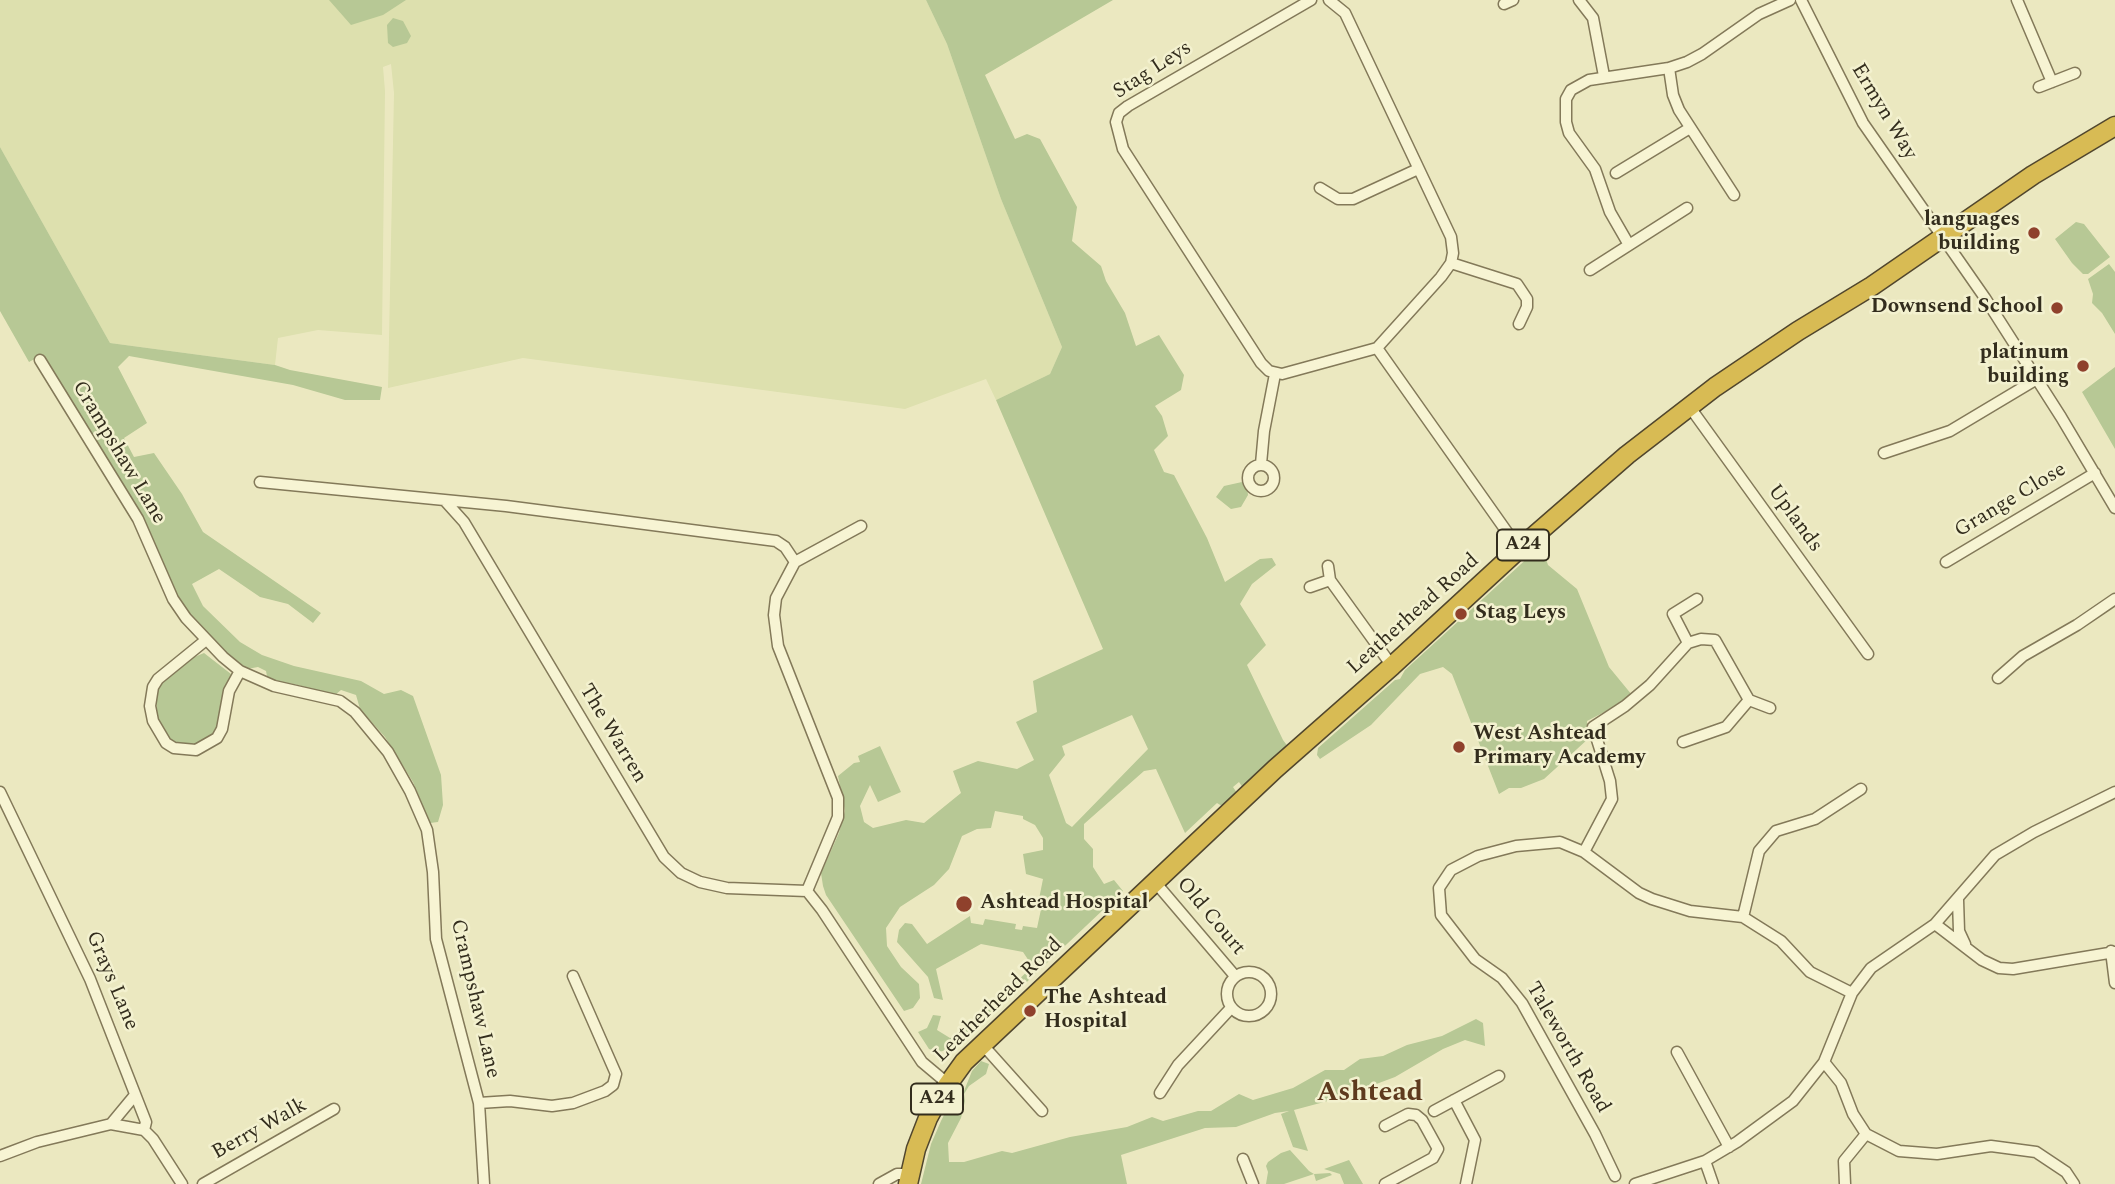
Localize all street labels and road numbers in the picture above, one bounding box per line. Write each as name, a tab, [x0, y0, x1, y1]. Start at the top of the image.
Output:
street label: Stag Leys	[1109, 36, 1197, 106]
street label: Ermyn Way	[1844, 59, 1922, 165]
street label: Crampshaw Lane	[65, 377, 171, 529]
street label: Grange Close	[1951, 458, 2071, 544]
street label: Uplands	[1761, 480, 1827, 558]
road number: A24	[1497, 530, 1549, 560]
street label: Leatherhead Road	[1343, 549, 1485, 681]
street label: The Warren	[573, 680, 651, 788]
street label: Old Court	[1170, 873, 1250, 961]
street label: Crampshaw Lane	[443, 917, 505, 1081]
street label: Grays Lane	[79, 928, 143, 1034]
street label: Leatherhead Road	[929, 933, 1069, 1069]
street label: Taleworth Road	[1519, 978, 1615, 1118]
road number: A24	[911, 1084, 963, 1114]
street label: Berry Walk	[208, 1094, 312, 1166]

